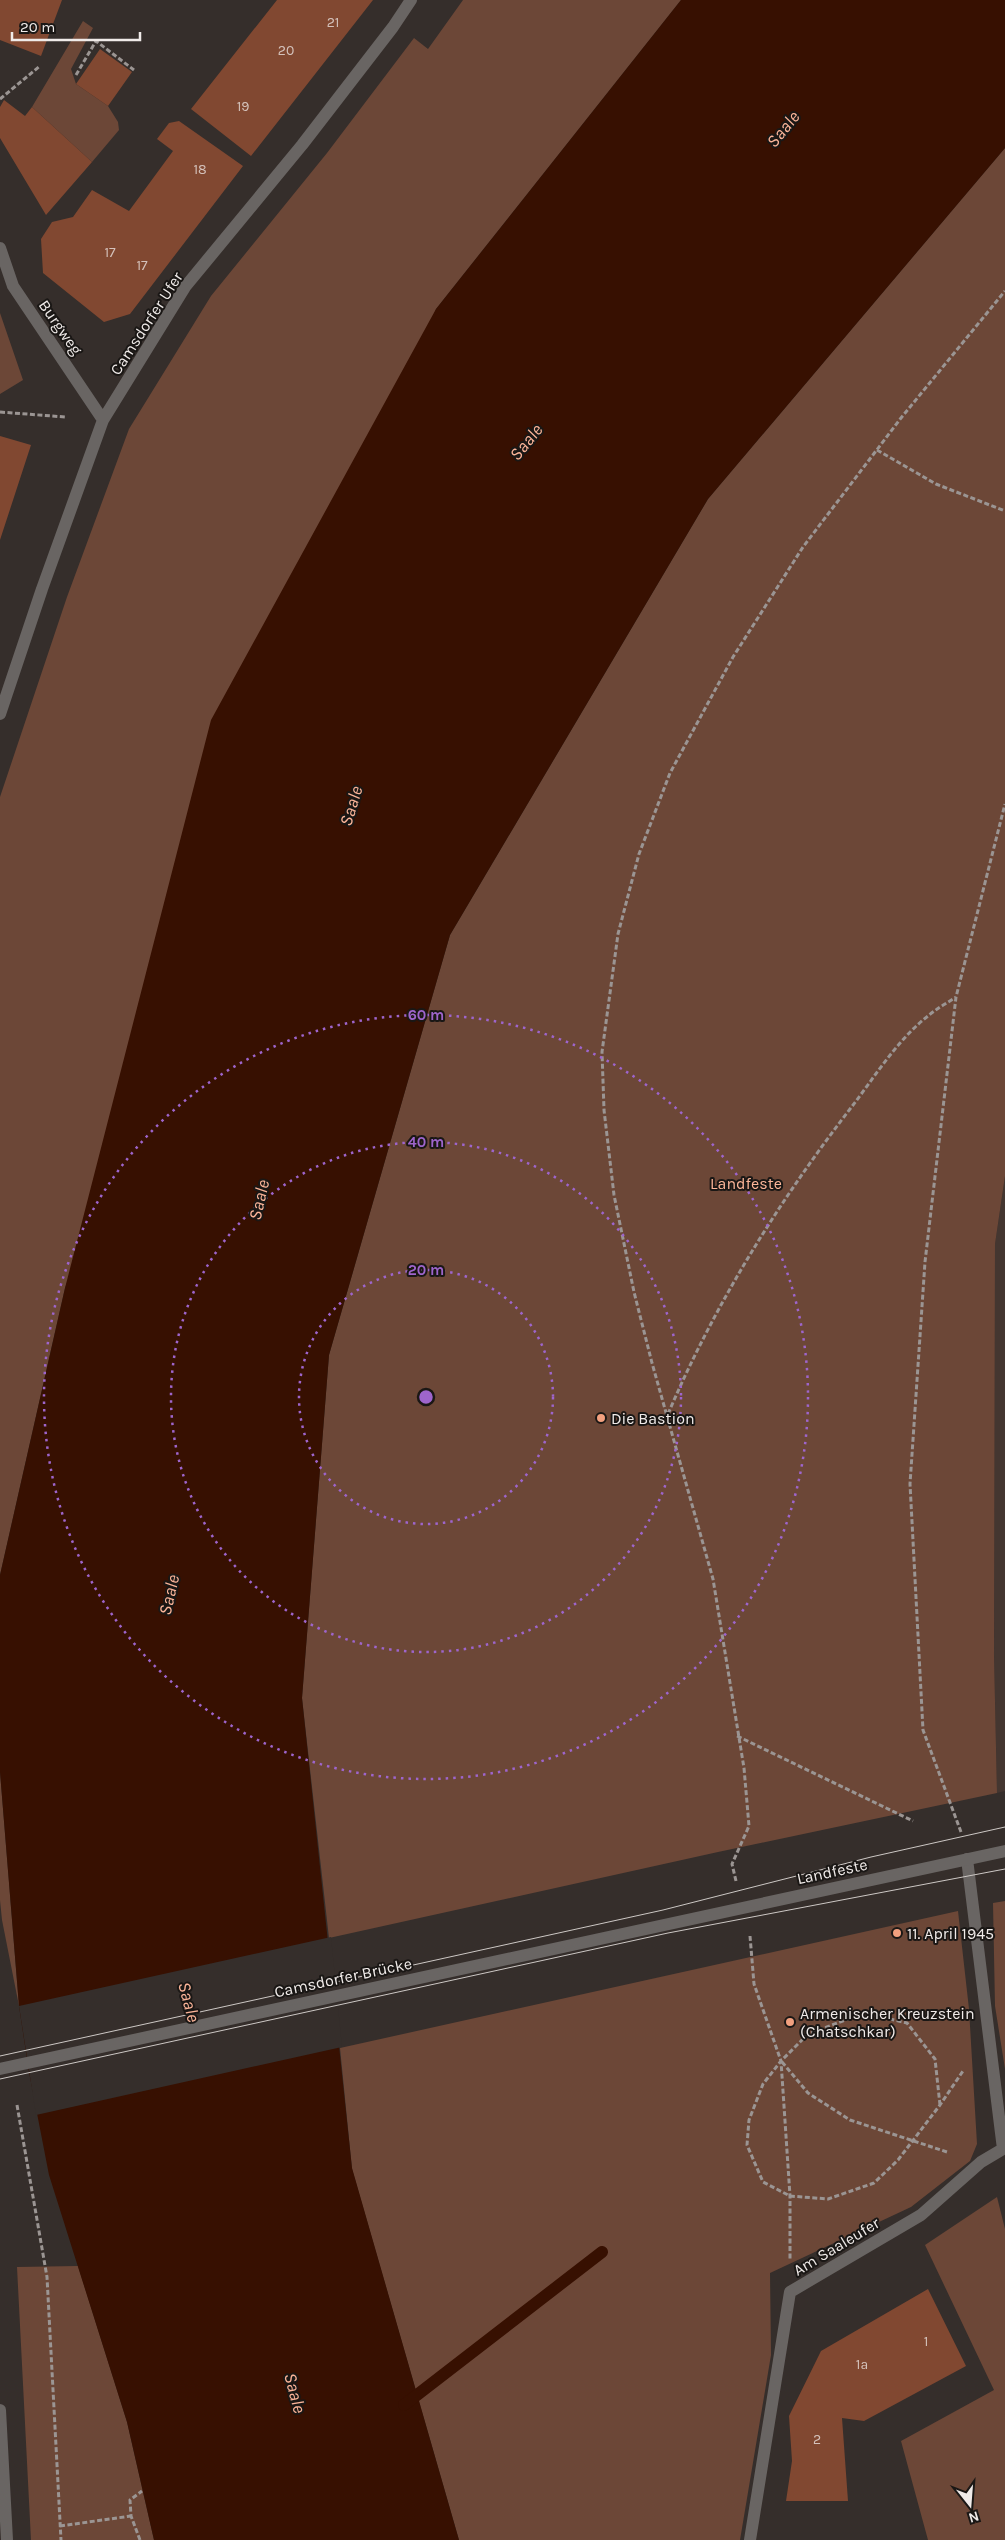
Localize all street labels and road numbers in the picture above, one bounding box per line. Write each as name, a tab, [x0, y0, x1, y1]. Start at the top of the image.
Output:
street label: Camsdorfer Ufer	[106, 268, 187, 378]
street label: Burgweg	[35, 296, 86, 359]
street label: Landfeste	[795, 1855, 869, 1888]
street label: Camsdorfer Brücke	[273, 1954, 414, 2001]
street label: Am Saaleufer	[790, 2213, 883, 2280]

